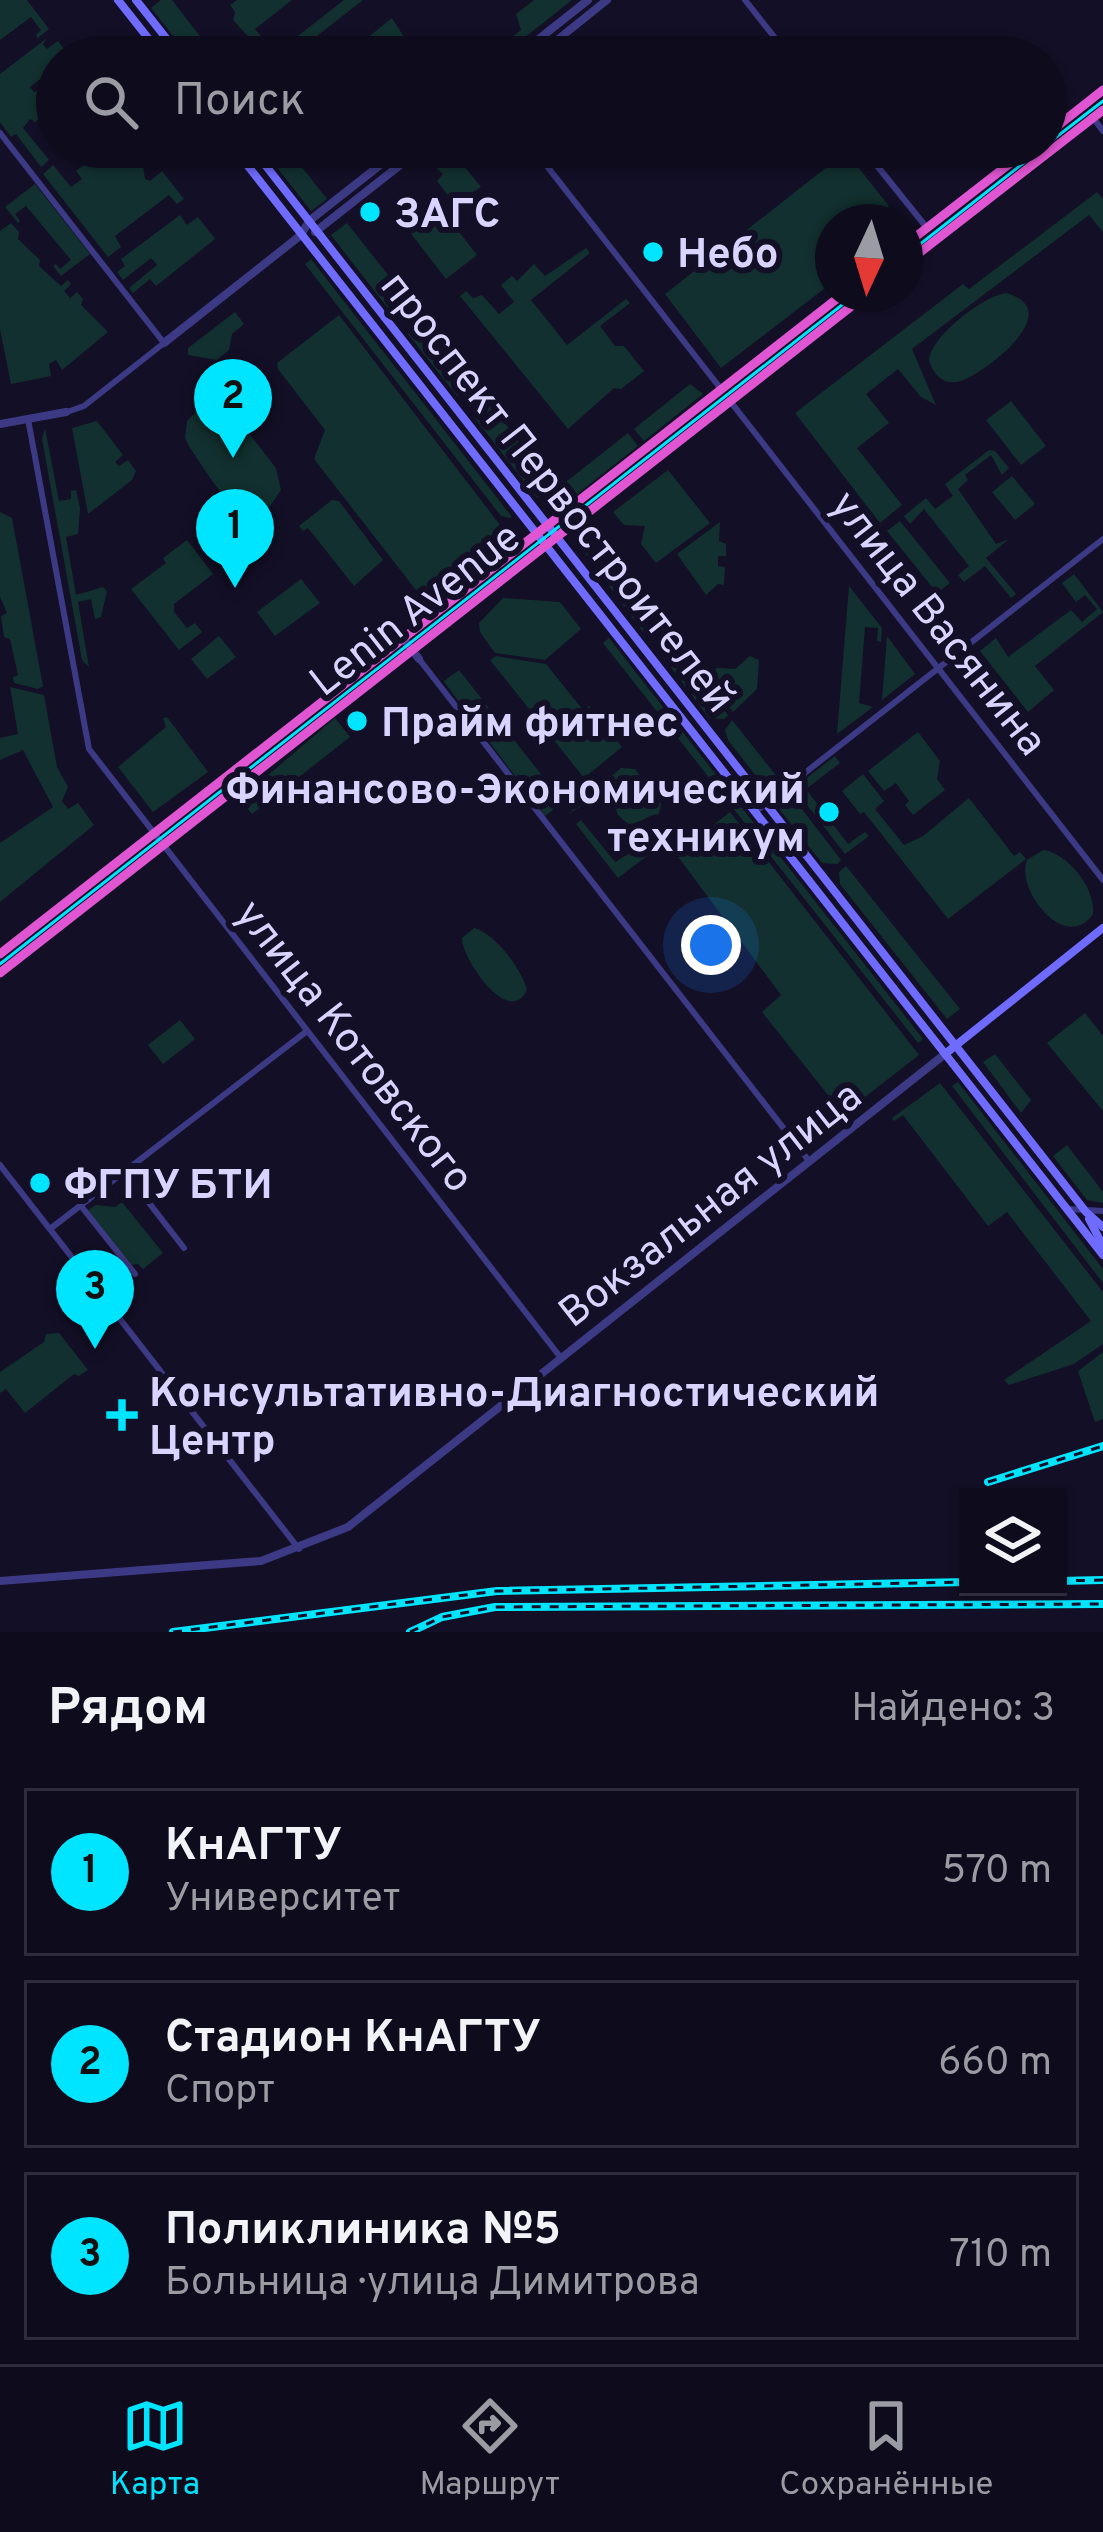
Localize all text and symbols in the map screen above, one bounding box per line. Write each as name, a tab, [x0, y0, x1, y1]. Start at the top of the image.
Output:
search box	[36, 36, 1067, 168]
icon: search	[78, 69, 144, 135]
text: Поиск	[174, 74, 305, 131]
place label: ЗАГС	[394, 190, 500, 243]
marker: ЗАГС	[357, 199, 383, 225]
north arrow	[815, 204, 923, 312]
place label: Небо	[677, 230, 779, 283]
marker: Небо	[640, 239, 666, 265]
street label: проспект Первостроителей	[367, 262, 744, 725]
pin: 2	[194, 359, 272, 458]
street label: улица Васянина	[816, 481, 1057, 768]
pin: 1	[196, 489, 274, 588]
street label: Lenin Avenue	[301, 513, 533, 710]
place label: Прайм фитнес	[381, 699, 679, 752]
marker: Прайм фитнес	[344, 708, 370, 734]
place label: Финансово-Экономический техникум	[226, 766, 805, 867]
marker: Финансово-Экономический техникум	[816, 799, 842, 825]
street label: улица Котовского	[222, 891, 483, 1205]
your location	[681, 915, 741, 975]
street label: Вокзальная улица	[550, 1072, 874, 1341]
place label: ФГПУ БТИ	[64, 1161, 273, 1214]
marker: ФГПУ БТИ	[27, 1170, 53, 1196]
pin: 3	[56, 1250, 134, 1349]
place label: Консультативно-Диагностический Центр	[149, 1369, 879, 1470]
marker: Консультативно-Диагностический Центр	[106, 1399, 138, 1431]
map controls	[959, 1488, 1067, 1596]
button: layers	[959, 1488, 1067, 1596]
text: Рядом	[48, 1678, 208, 1743]
text: Найдено: 3	[851, 1686, 1055, 1735]
text: КнАГТУ	[165, 1819, 342, 1876]
text: 1	[82, 1848, 98, 1897]
text: 570 m	[942, 1848, 1052, 1897]
text: Университет	[165, 1876, 400, 1925]
text: Стадион КнАГТУ	[165, 2011, 541, 2068]
text: 2	[78, 2040, 102, 2089]
text: 660 m	[938, 2040, 1052, 2089]
text: Спорт	[165, 2068, 275, 2117]
text: Поликлиника №5	[165, 2203, 561, 2260]
text: 3	[78, 2232, 102, 2281]
text: 710 m	[949, 2232, 1052, 2281]
text: Больница · улица Димитрова	[165, 2260, 700, 2309]
tab: Карта	[110, 2393, 200, 2507]
tab: Маршрут	[419, 2393, 560, 2507]
tab: Сохранённые	[779, 2393, 993, 2507]

